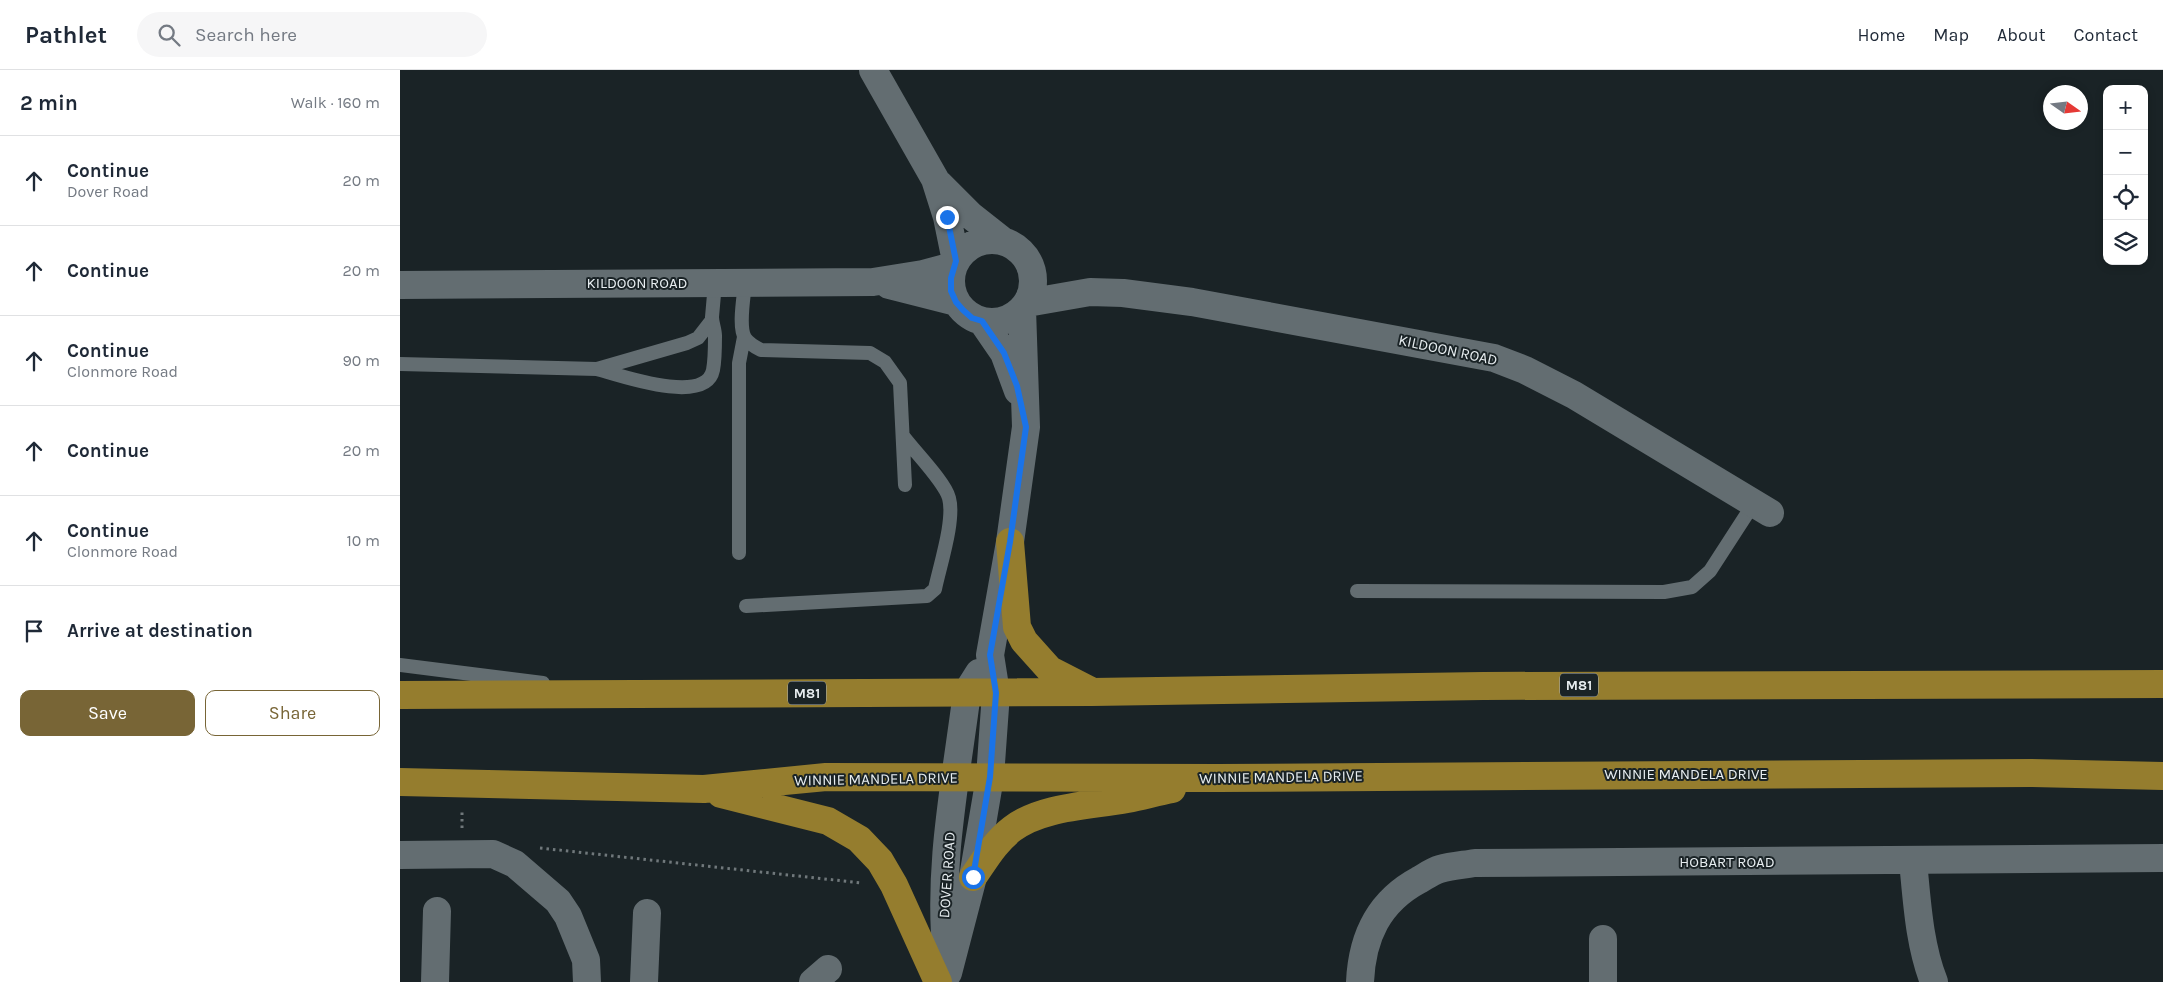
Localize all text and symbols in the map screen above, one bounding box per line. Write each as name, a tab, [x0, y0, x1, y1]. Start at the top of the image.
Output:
search box	[137, 12, 487, 57]
text: Pathlet	[25, 21, 107, 49]
icon: search	[155, 21, 183, 49]
text: Search here	[195, 24, 297, 46]
text: Home	[1857, 24, 1905, 46]
text: Map	[1933, 24, 1969, 46]
text: About	[1997, 24, 2046, 46]
text: Contact	[2074, 24, 2138, 46]
north arrow	[2043, 85, 2088, 130]
map controls	[2103, 85, 2148, 265]
button: +	[2103, 85, 2148, 130]
text: 2 min	[20, 91, 78, 115]
text: Walk · 160 m	[291, 93, 380, 112]
button: −	[2103, 130, 2148, 175]
text: Continue	[67, 160, 149, 182]
icon: ahead	[20, 167, 48, 195]
text: 20 m	[342, 171, 380, 190]
button: locate	[2103, 175, 2148, 220]
text: Dover Road	[67, 182, 149, 201]
route end	[936, 206, 959, 229]
button: layers	[2103, 220, 2148, 265]
icon: ahead	[20, 257, 48, 285]
text: Continue	[67, 260, 149, 282]
text: 20 m	[342, 261, 380, 280]
street label: KILDOON ROAD	[587, 274, 687, 292]
street label: KILDOON ROAD	[1397, 331, 1499, 369]
text: Continue	[67, 340, 149, 362]
icon: ahead	[20, 347, 48, 375]
text: 90 m	[342, 351, 380, 370]
text: Clonmore Road	[67, 362, 178, 381]
icon: ahead	[20, 437, 48, 465]
text: Continue	[67, 440, 149, 462]
text: 20 m	[342, 441, 380, 460]
text: Continue	[67, 520, 149, 542]
icon: ahead	[20, 527, 48, 555]
text: 10 m	[346, 531, 380, 550]
text: Clonmore Road	[67, 542, 178, 561]
icon: arrive	[20, 617, 48, 645]
text: Arrive at destination	[67, 620, 253, 642]
road number: M81	[1560, 674, 1598, 696]
road number: M81	[788, 682, 826, 704]
button: Save	[20, 690, 195, 736]
button: Share	[205, 690, 380, 736]
street label: WINNIE MANDELA DRIVE	[1604, 765, 1768, 783]
street label: WINNIE MANDELA DRIVE	[1199, 767, 1363, 787]
street label: WINNIE MANDELA DRIVE	[794, 769, 958, 789]
street label: DOVER ROAD	[935, 831, 959, 919]
street label: HOBART ROAD	[1679, 853, 1775, 871]
route start	[962, 866, 985, 889]

